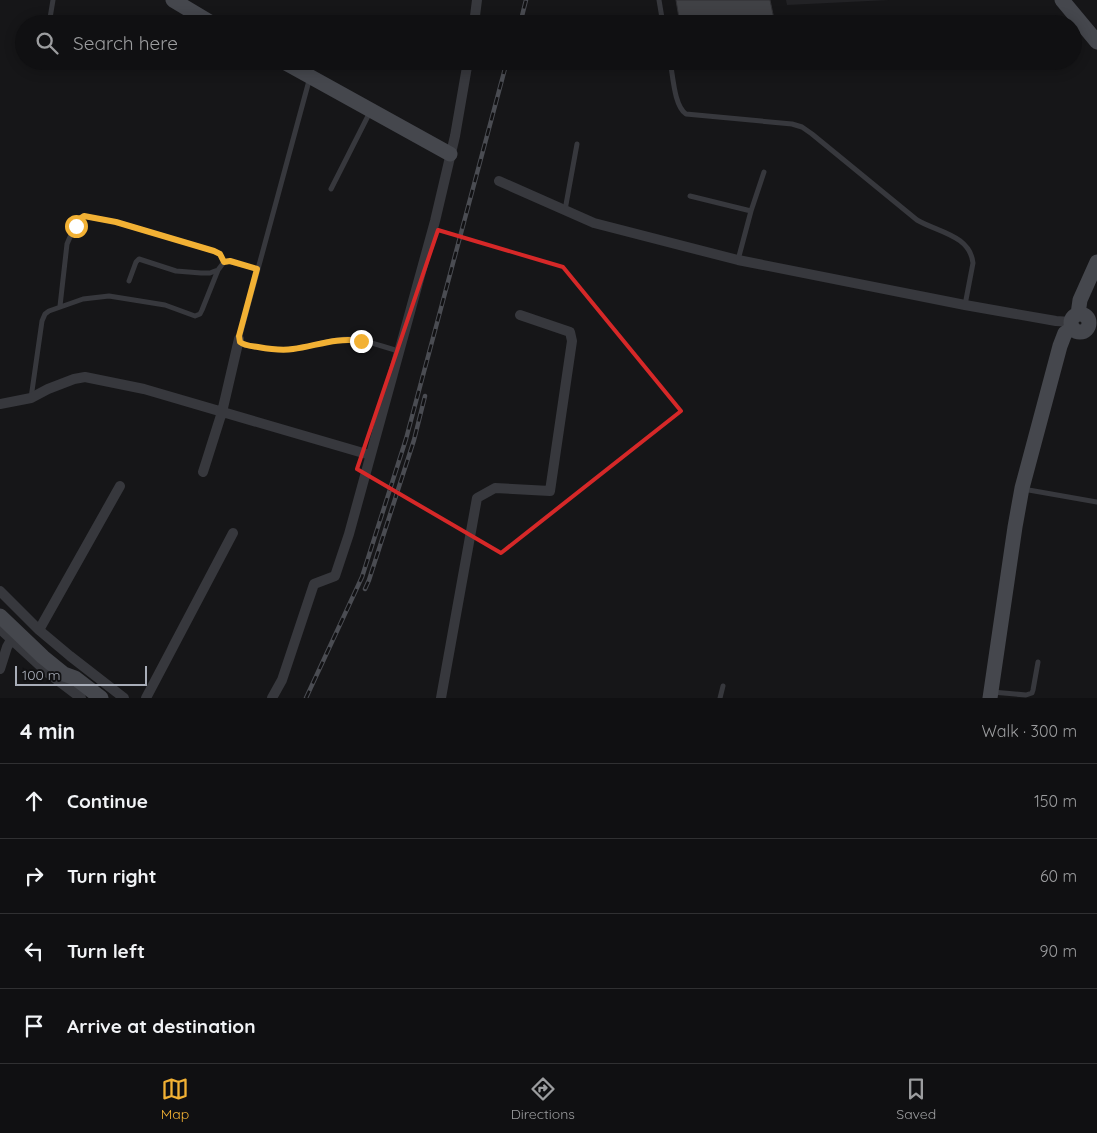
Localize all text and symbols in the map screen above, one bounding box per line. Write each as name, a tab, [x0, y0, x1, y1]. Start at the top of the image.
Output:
search box	[15, 15, 1082, 70]
icon: search	[33, 29, 61, 57]
text: Search here	[73, 31, 178, 55]
route start	[65, 215, 88, 238]
route end	[350, 330, 373, 353]
scale bar	[15, 663, 148, 686]
text: 100 m	[22, 666, 60, 684]
text: 4 min	[20, 718, 75, 744]
text: Walk · 300 m	[982, 721, 1077, 741]
icon: ahead	[20, 787, 48, 815]
text: Continue	[67, 789, 148, 813]
text: 150 m	[1034, 791, 1077, 811]
icon: right	[20, 862, 48, 890]
text: Turn right	[67, 864, 156, 888]
text: 60 m	[1040, 866, 1077, 886]
icon: left	[20, 937, 48, 965]
text: Turn left	[67, 939, 145, 963]
text: 90 m	[1040, 941, 1077, 961]
icon: arrive	[20, 1012, 48, 1040]
text: Arrive at destination	[67, 1014, 256, 1038]
tab: Map	[161, 1075, 189, 1123]
tab: Directions	[511, 1075, 575, 1123]
tab: Saved	[896, 1075, 936, 1123]

